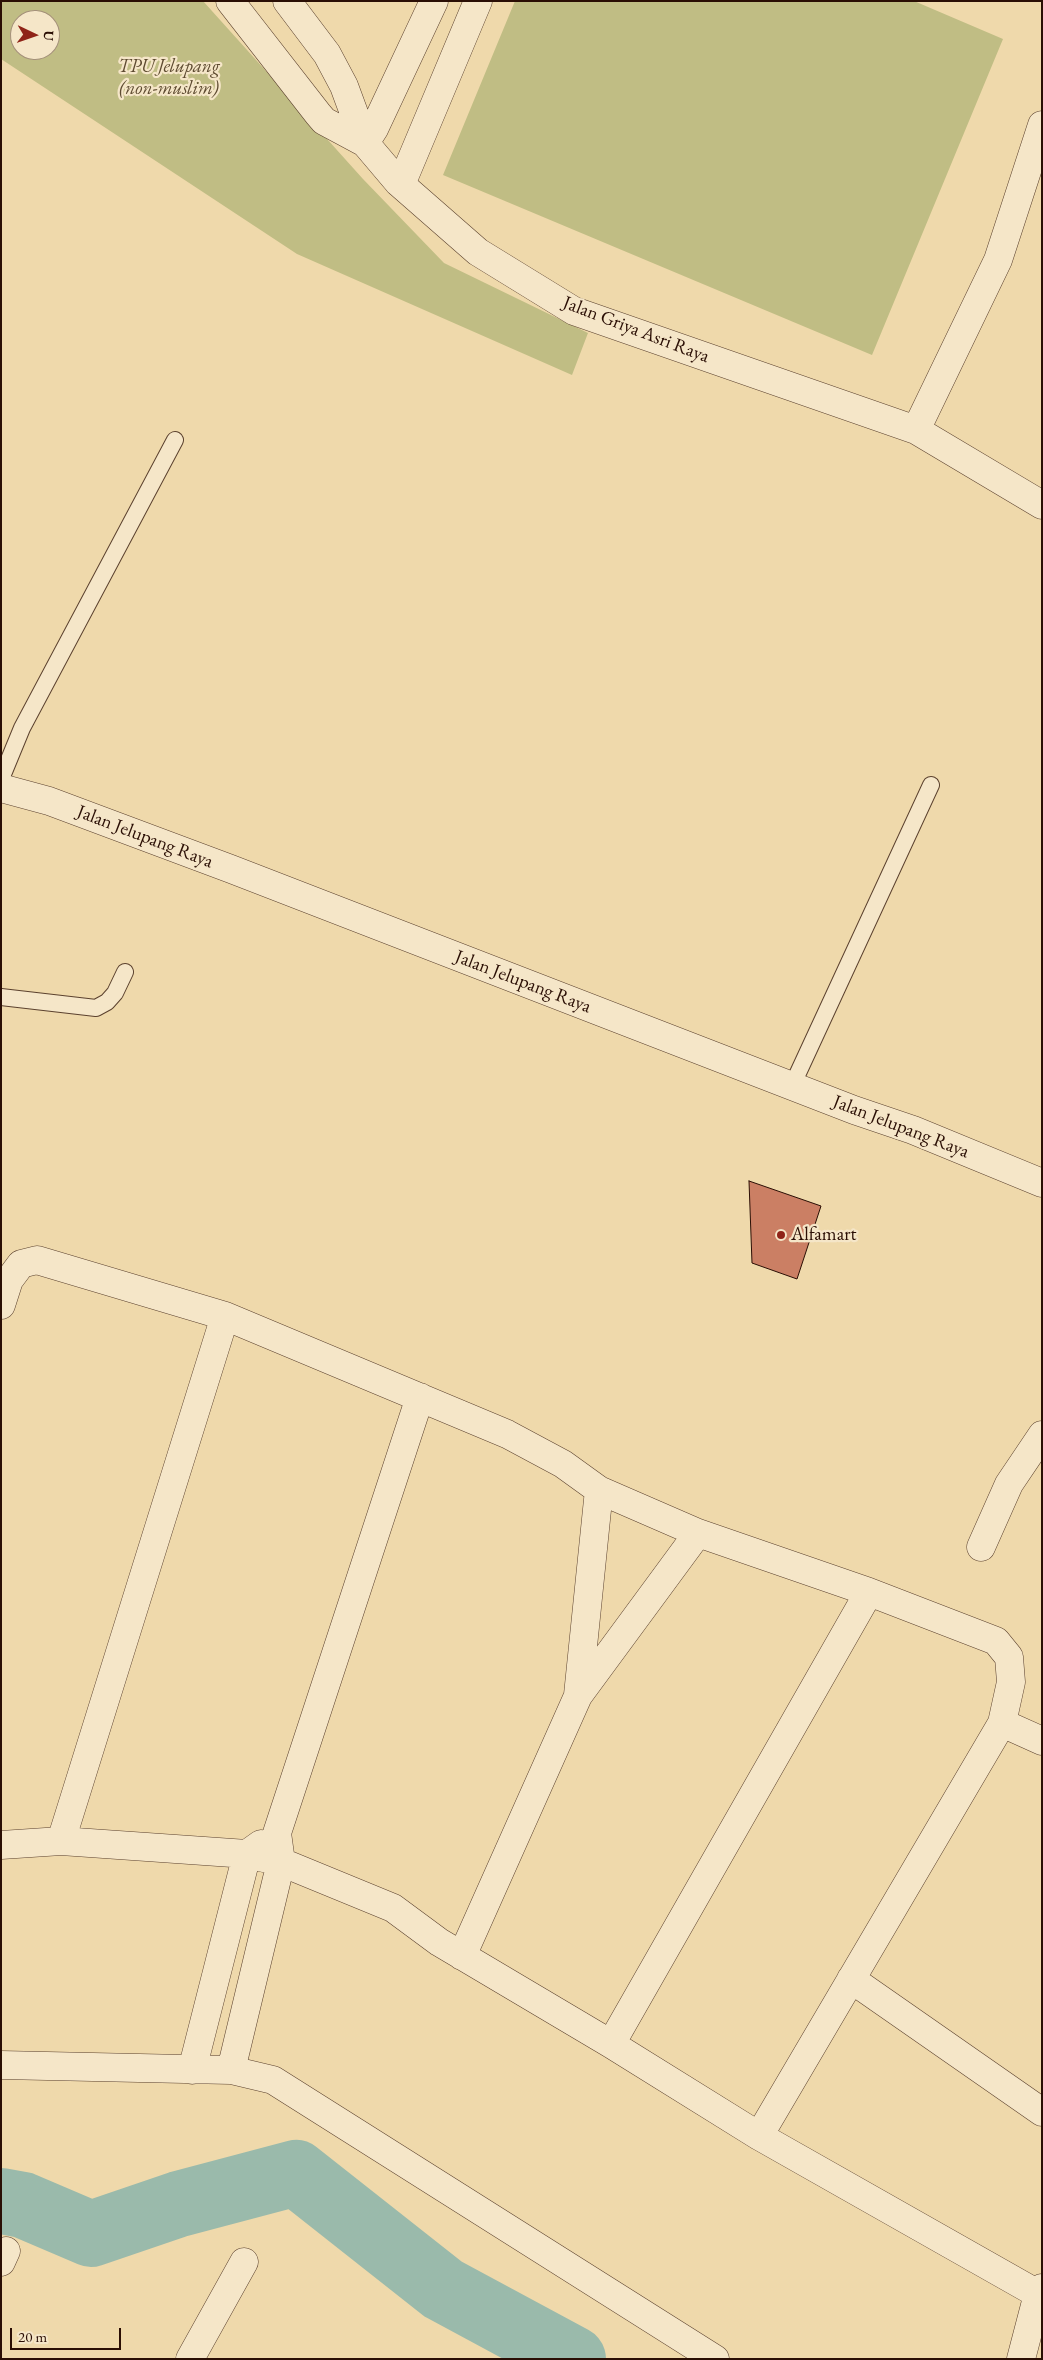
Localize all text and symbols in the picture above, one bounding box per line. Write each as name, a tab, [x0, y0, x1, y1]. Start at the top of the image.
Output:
north arrow	[10, 10, 60, 60]
text: U	[40, 30, 58, 41]
park label: TPU Jelupang (non-muslim)	[118, 56, 220, 100]
street label: Jalan Griya Asri Raya	[560, 292, 712, 368]
street label: Jalan Jelupang Raya	[74, 801, 216, 873]
street label: Jalan Jelupang Raya	[452, 946, 594, 1018]
street label: Jalan Jelupang Raya	[830, 1091, 972, 1163]
place label: Alfamart	[791, 1224, 857, 1246]
marker: Alfamart	[775, 1229, 787, 1241]
scale bar	[12, 2318, 124, 2350]
text: 20 m	[18, 2327, 47, 2346]

